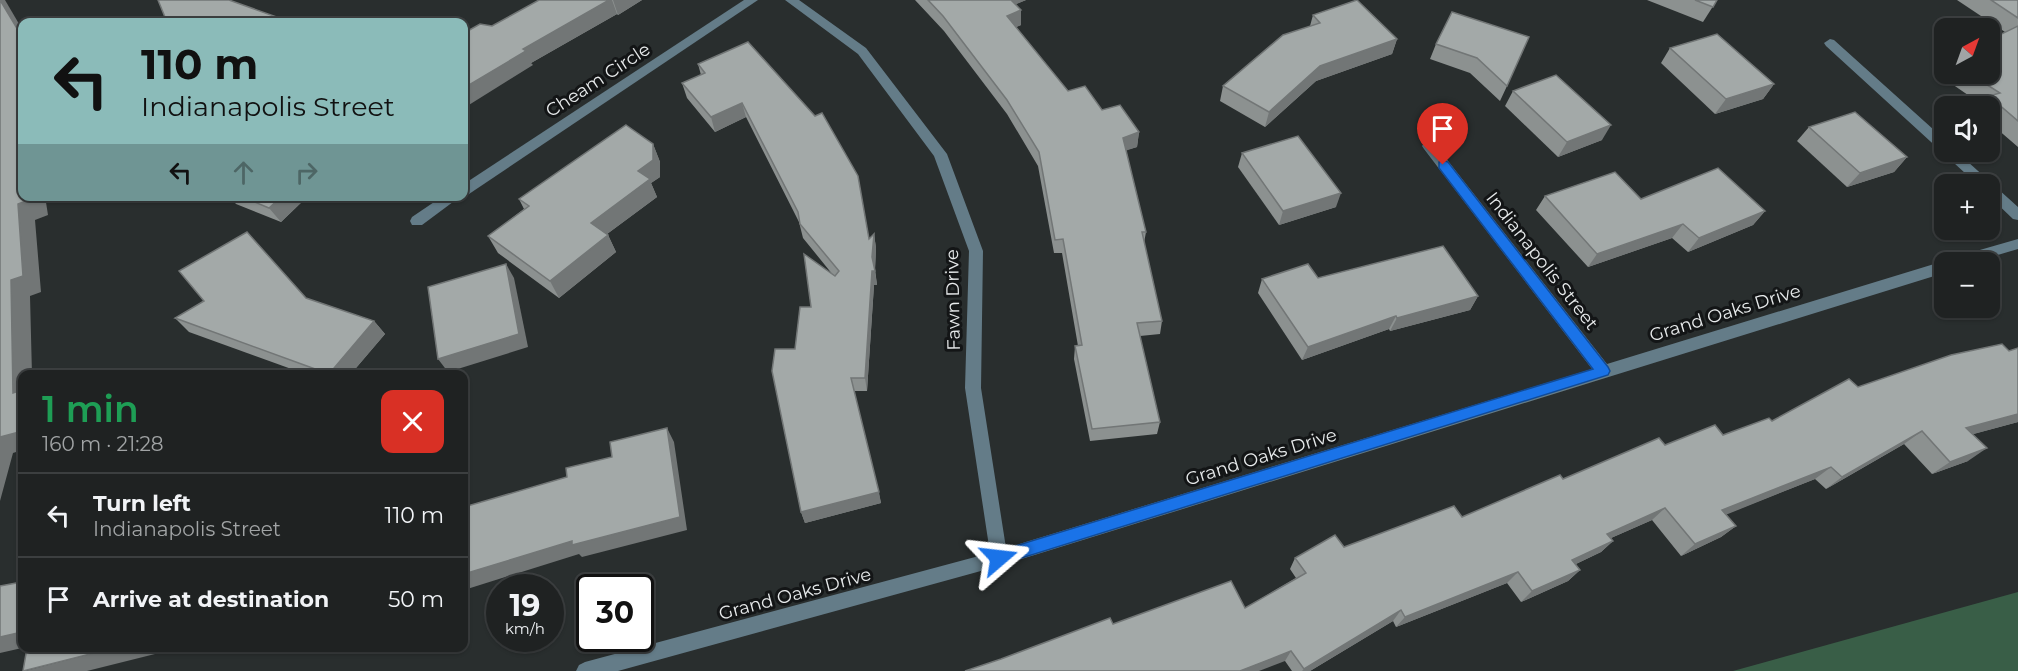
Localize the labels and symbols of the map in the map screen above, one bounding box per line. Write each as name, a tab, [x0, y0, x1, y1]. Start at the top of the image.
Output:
north arrow	[1934, 18, 2000, 84]
street label: Cheam Circle	[542, 38, 655, 122]
pin	[1417, 103, 1468, 165]
street label: Indianapolis Street	[1481, 188, 1603, 334]
street label: Fawn Drive	[941, 249, 965, 351]
street label: Grand Oaks Drive	[1647, 279, 1803, 346]
street label: Grand Oaks Drive	[1183, 423, 1339, 490]
position arrow	[967, 526, 1031, 590]
street label: Grand Oaks Drive	[716, 563, 874, 625]
speed limit sign: 30	[576, 574, 654, 652]

